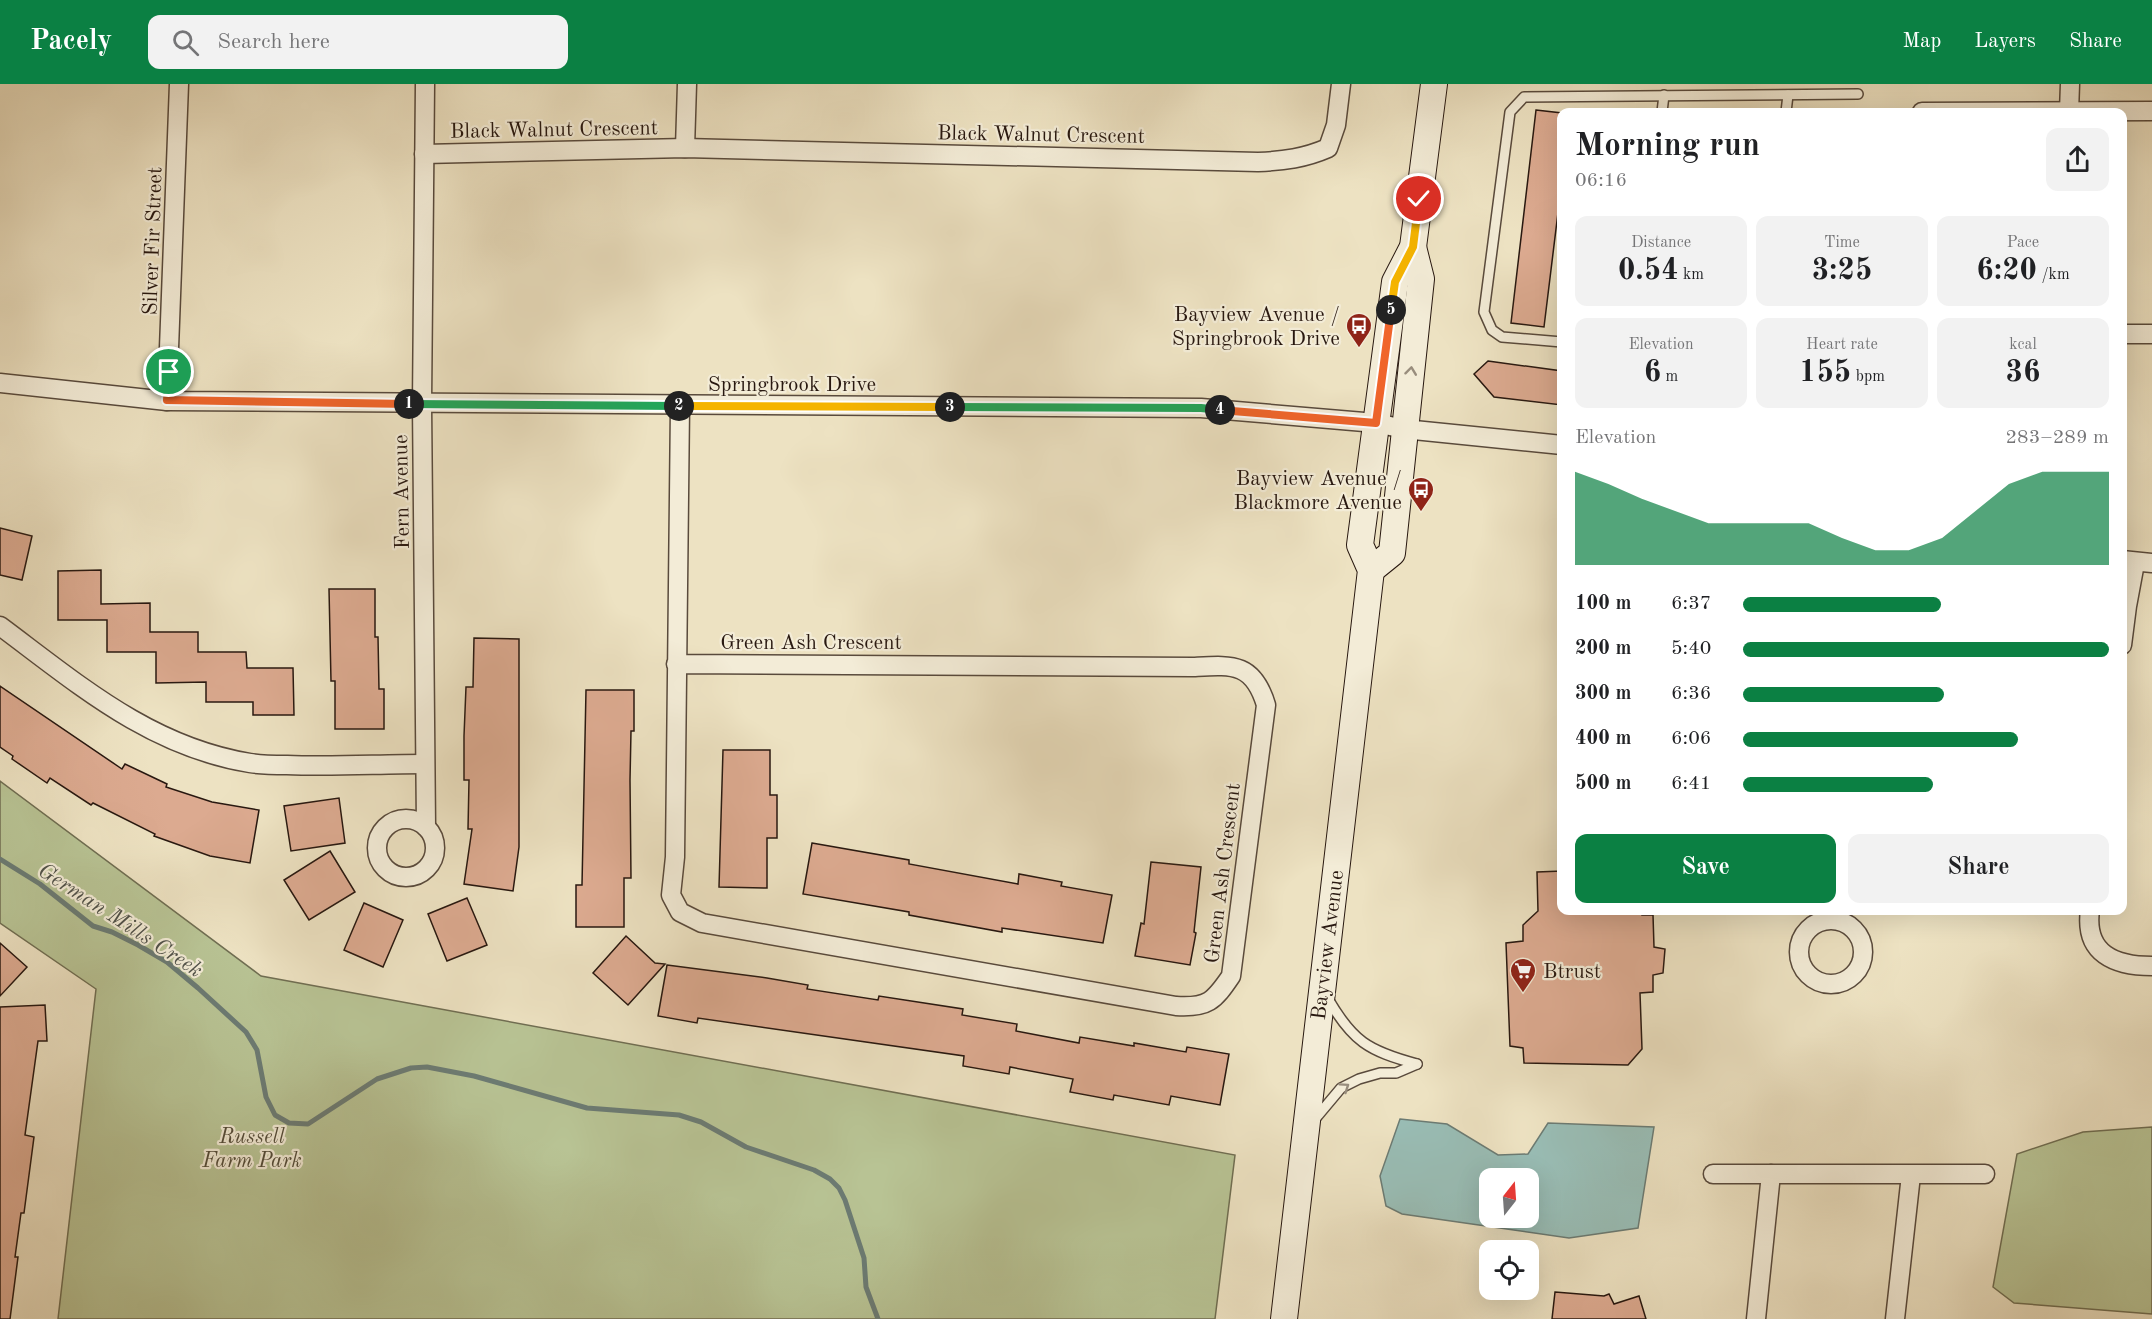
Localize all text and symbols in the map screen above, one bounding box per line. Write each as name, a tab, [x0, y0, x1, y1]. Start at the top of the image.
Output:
search box	[148, 15, 568, 69]
icon: search	[169, 26, 202, 59]
text: Pacely	[30, 28, 112, 56]
text: Search here	[217, 31, 330, 53]
text: Map	[1902, 31, 1941, 52]
text: Layers	[1974, 31, 2036, 52]
text: Share	[2069, 31, 2122, 52]
street label: Black Walnut Crescent	[450, 118, 658, 143]
street label: Black Walnut Crescent	[937, 123, 1145, 148]
button: share	[2046, 128, 2109, 191]
text: Morning run	[1575, 130, 1760, 163]
street label: Silver Fir Street	[140, 166, 167, 316]
text: 06:16	[1575, 171, 1627, 191]
pin	[1393, 173, 1444, 224]
icon: check	[1402, 182, 1435, 215]
text: Distance	[1631, 235, 1691, 251]
text: Time	[1824, 235, 1860, 251]
text: Pace	[2007, 235, 2039, 251]
text: 0.54	[1618, 256, 1679, 286]
text: 3:25	[1812, 256, 1872, 286]
text: 6:20	[1976, 256, 2037, 286]
text: km	[1679, 267, 1704, 283]
text: /km	[2037, 267, 2070, 283]
pin: 5	[1376, 295, 1406, 325]
text: 5	[1386, 302, 1396, 318]
place label: Bayview Avenue / Springbrook Drive	[1172, 305, 1340, 350]
bus stop icon: Bayview Avenue / Springbrook Drive	[1344, 311, 1374, 349]
text: Elevation	[1628, 337, 1694, 353]
text: Heart rate	[1806, 337, 1878, 353]
text: kcal	[2009, 337, 2037, 353]
pin	[143, 346, 194, 397]
icon: arrive	[152, 355, 185, 388]
text: 6	[1644, 358, 1661, 388]
text: 155	[1799, 358, 1851, 388]
text: 36	[2006, 358, 2040, 388]
one-way arrow	[1404, 366, 1416, 375]
text: m	[1661, 369, 1678, 385]
text: bpm	[1851, 369, 1885, 385]
street label: Springbrook Drive	[708, 375, 876, 396]
pin: 1	[394, 389, 424, 419]
pin: 2	[664, 391, 694, 421]
pin: 3	[935, 392, 965, 422]
pin: 4	[1205, 395, 1235, 425]
text: 1	[404, 396, 414, 412]
text: 2	[674, 398, 684, 414]
text: 3	[945, 399, 955, 415]
text: 4	[1215, 402, 1225, 418]
text: Elevation	[1575, 428, 1656, 448]
text: 283–289 m	[2006, 428, 2109, 448]
street label: Fern Avenue	[391, 434, 414, 550]
place label: Bayview Avenue / Blackmore Avenue	[1233, 469, 1402, 514]
bus stop icon: Bayview Avenue / Blackmore Avenue	[1406, 475, 1436, 513]
text: 100 m	[1575, 594, 1631, 614]
text: 6:37	[1671, 594, 1711, 614]
street label: Green Ash Crescent	[720, 633, 902, 654]
text: 200 m	[1575, 639, 1631, 659]
text: 5:40	[1671, 639, 1711, 659]
text: 300 m	[1575, 684, 1631, 704]
text: 6:36	[1671, 684, 1711, 704]
text: 400 m	[1575, 729, 1631, 749]
text: 6:06	[1671, 729, 1711, 749]
text: 500 m	[1575, 774, 1631, 794]
text: 6:41	[1671, 774, 1711, 794]
street label: Green Ash Crescent	[1202, 782, 1245, 965]
button: Save	[1575, 834, 1836, 903]
button: Share	[1848, 834, 2109, 903]
water label: German Mills Creek	[34, 859, 206, 982]
street label: Bayview Avenue	[1309, 869, 1348, 1021]
supermarket icon: Btrust	[1508, 956, 1538, 994]
place label: Btrust	[1543, 962, 1601, 983]
one-way arrow	[1339, 1083, 1350, 1094]
park label: Russell Farm Park	[201, 1127, 302, 1172]
north arrow	[1479, 1168, 1539, 1228]
map controls	[1479, 1168, 1539, 1300]
button: locate	[1479, 1240, 1539, 1300]

